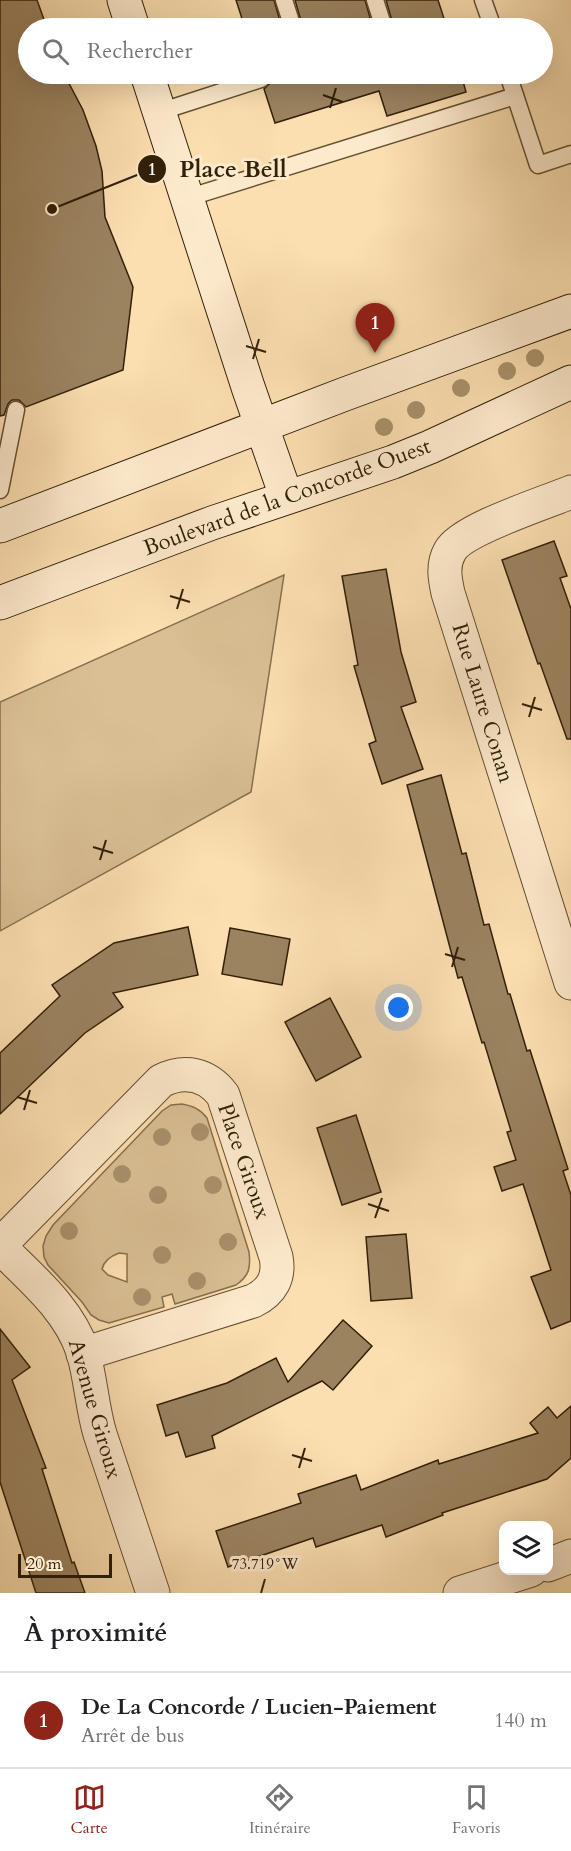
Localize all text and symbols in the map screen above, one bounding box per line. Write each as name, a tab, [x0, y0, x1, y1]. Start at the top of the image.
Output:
search box	[18, 18, 553, 84]
icon: search	[39, 35, 72, 68]
text: Rechercher	[87, 36, 192, 66]
callout: Place Bell	[137, 148, 299, 190]
text: Place Bell	[179, 153, 287, 186]
text: 1	[147, 157, 157, 182]
pin: 1	[356, 304, 394, 353]
street label: Boulevard de la Concorde Ouest	[139, 431, 435, 563]
street label: Rue Laure Conan	[444, 620, 522, 787]
your location	[384, 993, 413, 1022]
street label: Place Giroux	[210, 1099, 278, 1223]
street label: Avenue Giroux	[61, 1336, 129, 1482]
map controls	[499, 1521, 553, 1575]
button: layers	[499, 1521, 553, 1575]
scale bar	[18, 1551, 112, 1578]
text: 20 m	[27, 1553, 61, 1575]
text: 73.719°W	[232, 1554, 299, 1574]
text: À proximité	[24, 1615, 167, 1650]
text: De La Concorde / Lucien-Paiement	[81, 1692, 436, 1722]
text: 1	[38, 1707, 49, 1734]
text: 140 m	[494, 1707, 547, 1734]
text: Arrêt de bus	[81, 1722, 184, 1749]
tab: Carte	[71, 1781, 108, 1839]
tab: Itinéraire	[249, 1781, 311, 1839]
tab: Favoris	[452, 1781, 500, 1839]

